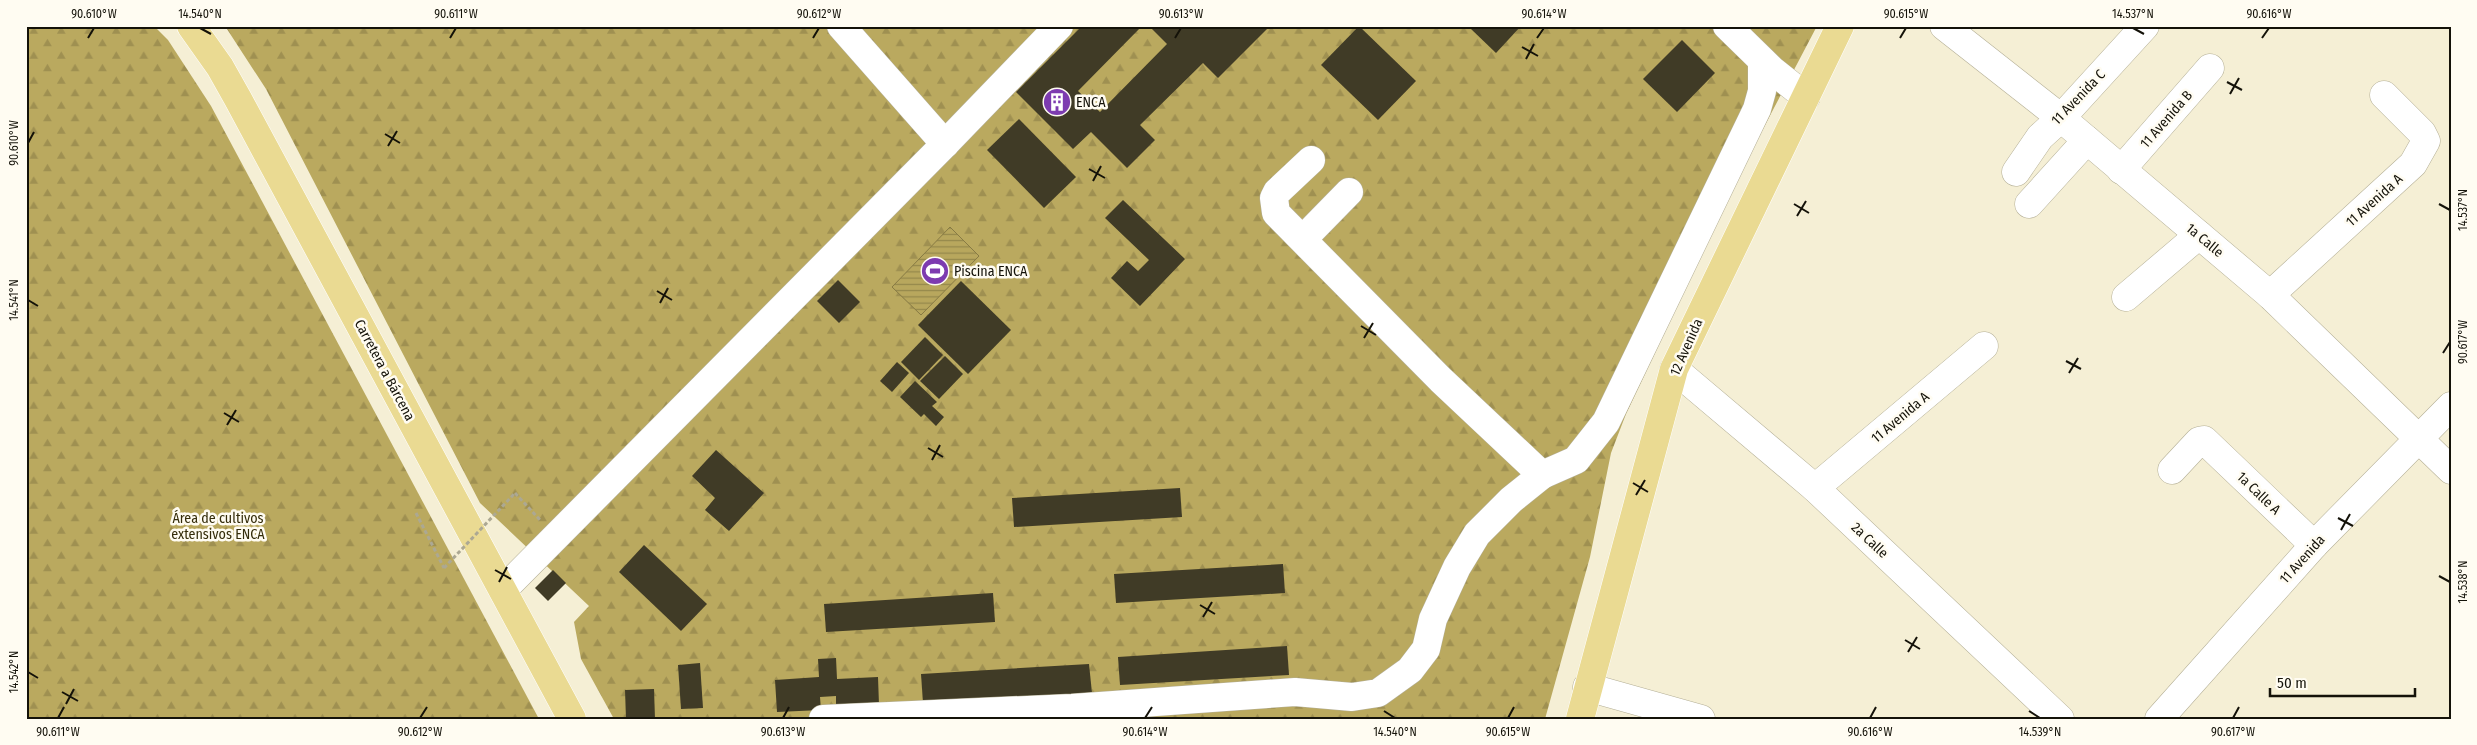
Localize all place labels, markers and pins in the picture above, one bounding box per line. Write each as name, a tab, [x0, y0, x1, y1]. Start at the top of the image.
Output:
building icon: ENCA	[1042, 87, 1072, 117]
place label: ENCA	[1076, 94, 1106, 111]
sports icon: Piscina ENCA	[920, 256, 950, 286]
place label: Piscina ENCA	[954, 263, 1028, 280]

